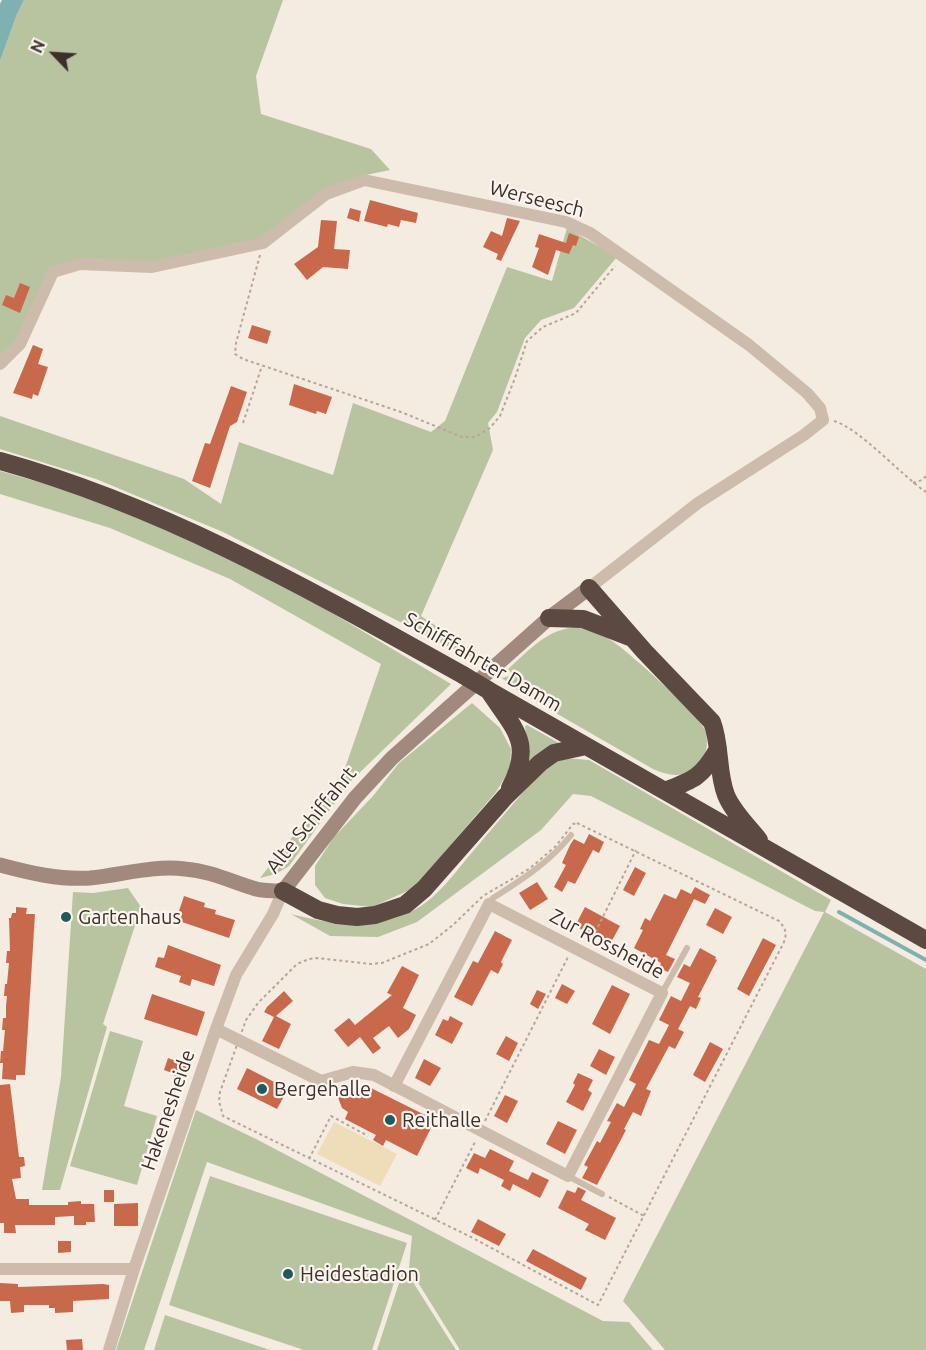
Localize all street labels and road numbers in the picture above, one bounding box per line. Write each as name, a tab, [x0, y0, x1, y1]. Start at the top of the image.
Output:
street label: Werseesch	[487, 176, 587, 222]
street label: Schifffahrter Damm	[400, 607, 566, 717]
street label: Alte Schiffahrt	[261, 762, 361, 878]
street label: Zur Rossheide	[546, 904, 668, 984]
street label: Hakenesheide	[136, 1046, 200, 1174]

